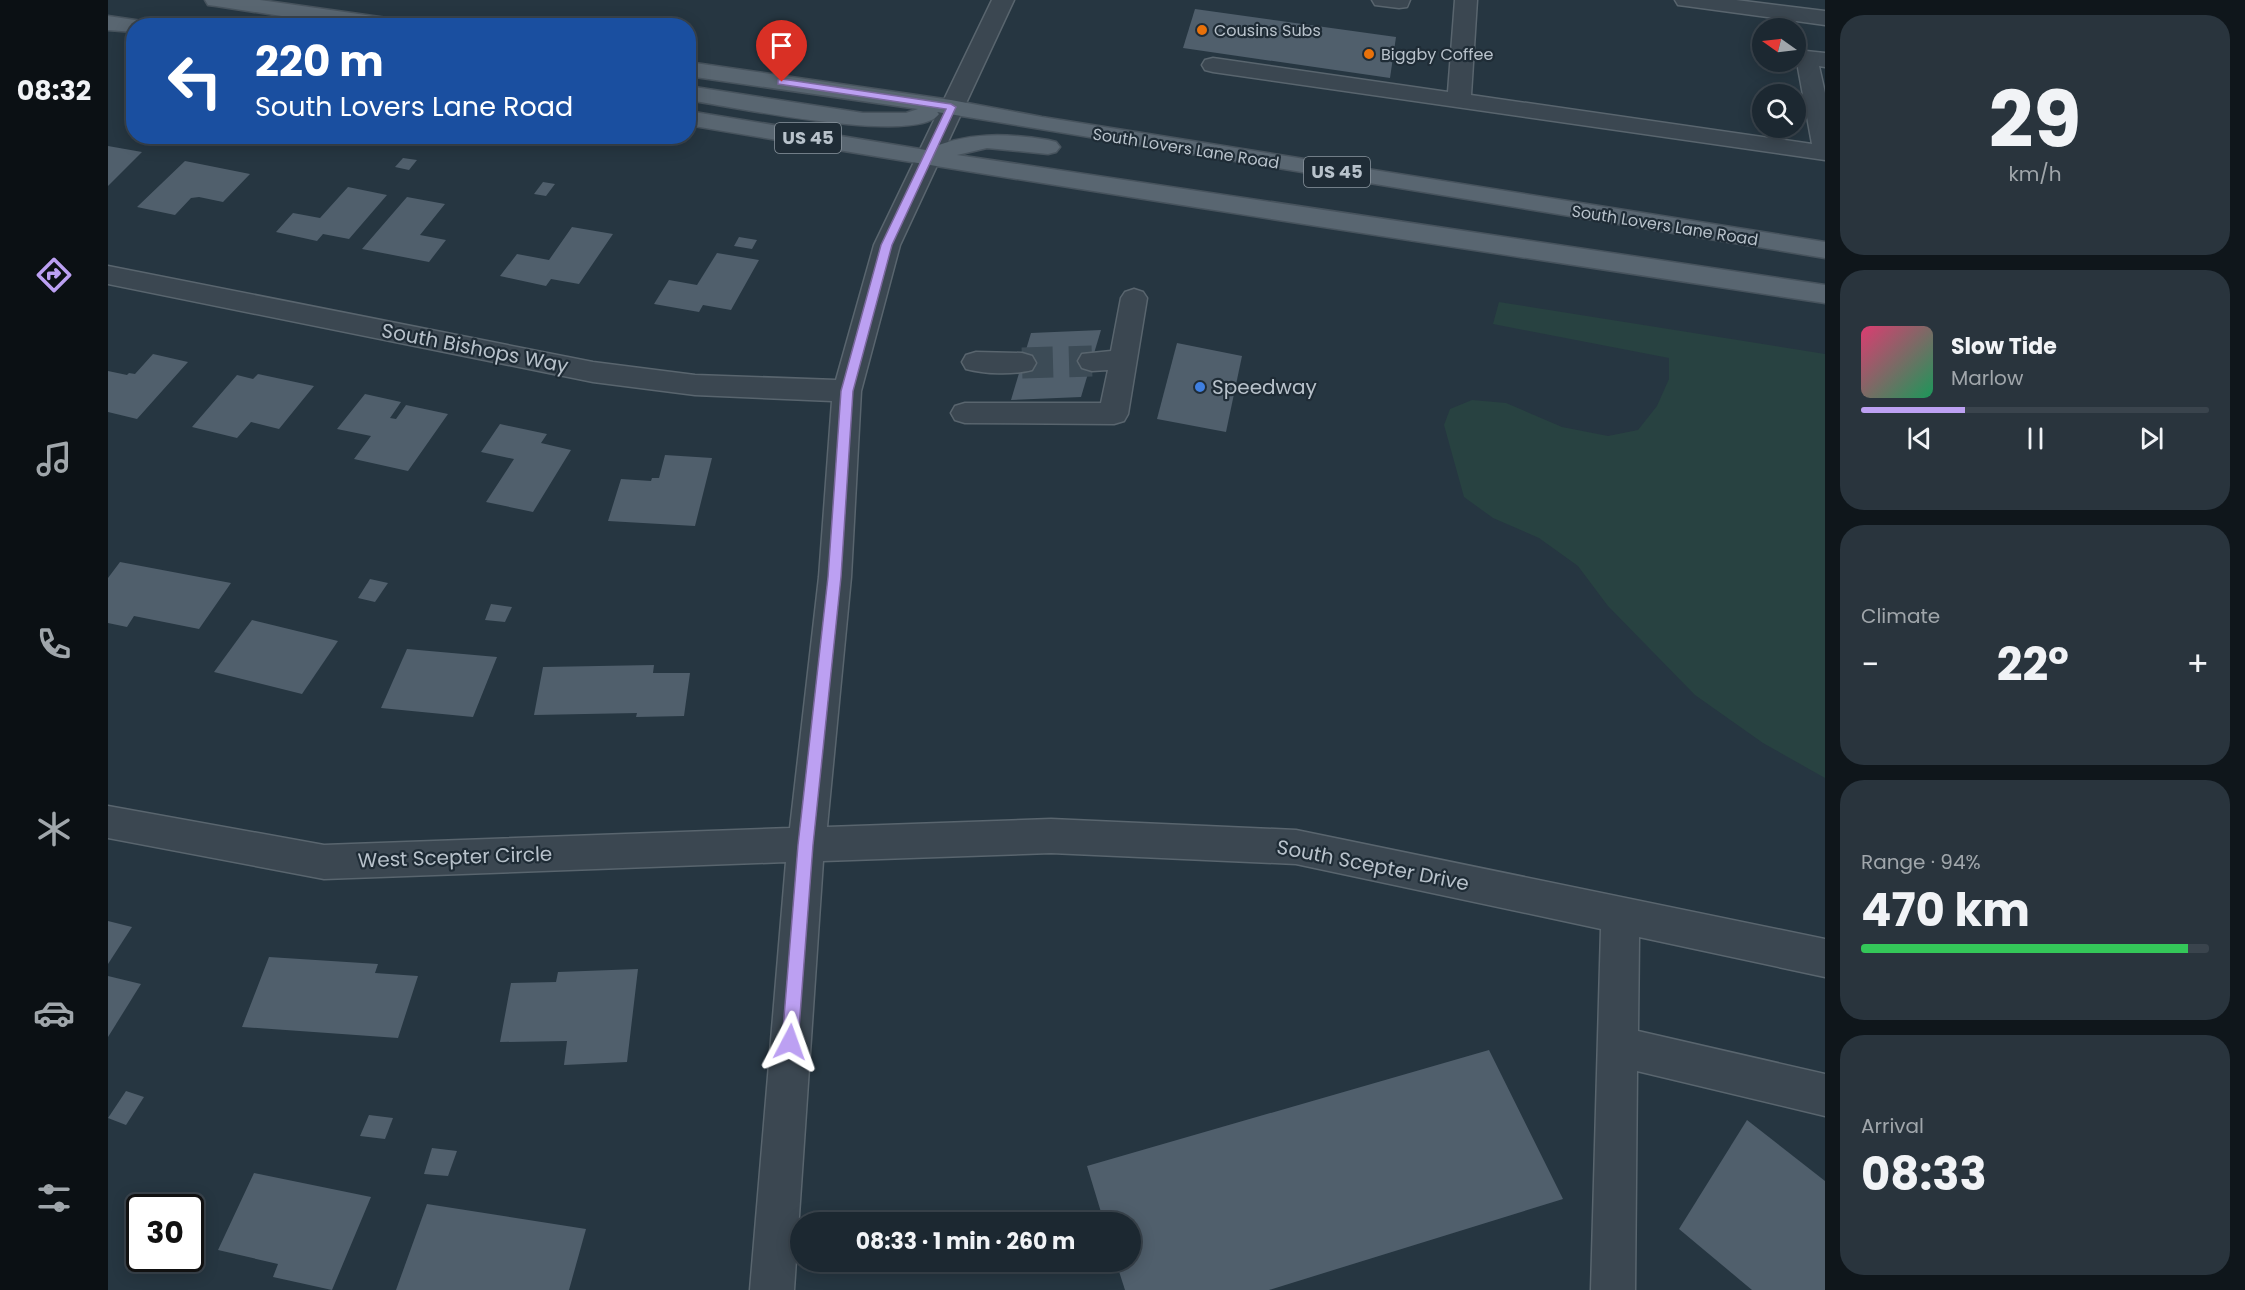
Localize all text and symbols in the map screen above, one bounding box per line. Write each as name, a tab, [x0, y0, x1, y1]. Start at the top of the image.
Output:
north arrow	[1752, 18, 1806, 72]
map controls	[1752, 18, 1806, 138]
place label: Cousins Subs	[1214, 19, 1321, 42]
pin	[756, 20, 807, 82]
marker: Cousins Subs	[1195, 23, 1209, 37]
icon: arrive	[765, 29, 798, 62]
text: 220 m	[255, 32, 384, 91]
icon: left	[156, 42, 234, 120]
place label: Biggby Coffee	[1381, 43, 1494, 66]
marker: Biggby Coffee	[1362, 47, 1376, 61]
text: 29	[1989, 65, 2081, 174]
text: 08:32	[17, 72, 91, 109]
button: search	[1752, 84, 1806, 138]
text: South Lovers Lane Road	[255, 88, 573, 125]
street label: South Lovers Lane Road	[1091, 122, 1281, 175]
road number: US 45	[775, 123, 841, 153]
road number: US 45	[1304, 157, 1370, 187]
text: km/h	[2008, 160, 2062, 188]
street label: South Lovers Lane Road	[1570, 199, 1760, 252]
icon: directions	[33, 254, 75, 296]
street label: South Bishops Way	[379, 316, 571, 380]
text: Slow Tide	[1951, 331, 2057, 362]
text: Marlow	[1951, 364, 2023, 392]
place label: Speedway	[1212, 373, 1317, 401]
marker: Speedway	[1193, 380, 1207, 394]
icon: previous	[1903, 422, 1936, 455]
icon: pause	[2019, 422, 2052, 455]
icon: next	[2135, 422, 2168, 455]
icon: music	[33, 438, 75, 480]
text: Climate	[1861, 602, 1940, 630]
icon: phone	[33, 623, 75, 665]
text: 22°	[1997, 633, 2069, 696]
text: −	[1861, 641, 1879, 688]
text: +	[2186, 641, 2209, 688]
icon: climate	[33, 808, 75, 850]
street label: South Scepter Drive	[1275, 833, 1471, 897]
street label: West Scepter Circle	[357, 840, 553, 874]
text: Range · 94%	[1861, 848, 1981, 876]
text: 470 km	[1861, 879, 2030, 942]
icon: car	[33, 992, 75, 1034]
position arrow	[758, 1010, 822, 1074]
text: Arrival	[1861, 1112, 1924, 1140]
text: 08:33	[1861, 1143, 1987, 1206]
icon: filters	[33, 1177, 75, 1219]
speed limit sign: 30	[126, 1194, 204, 1272]
text: 08:33 · 1 min · 260 m	[856, 1226, 1075, 1257]

